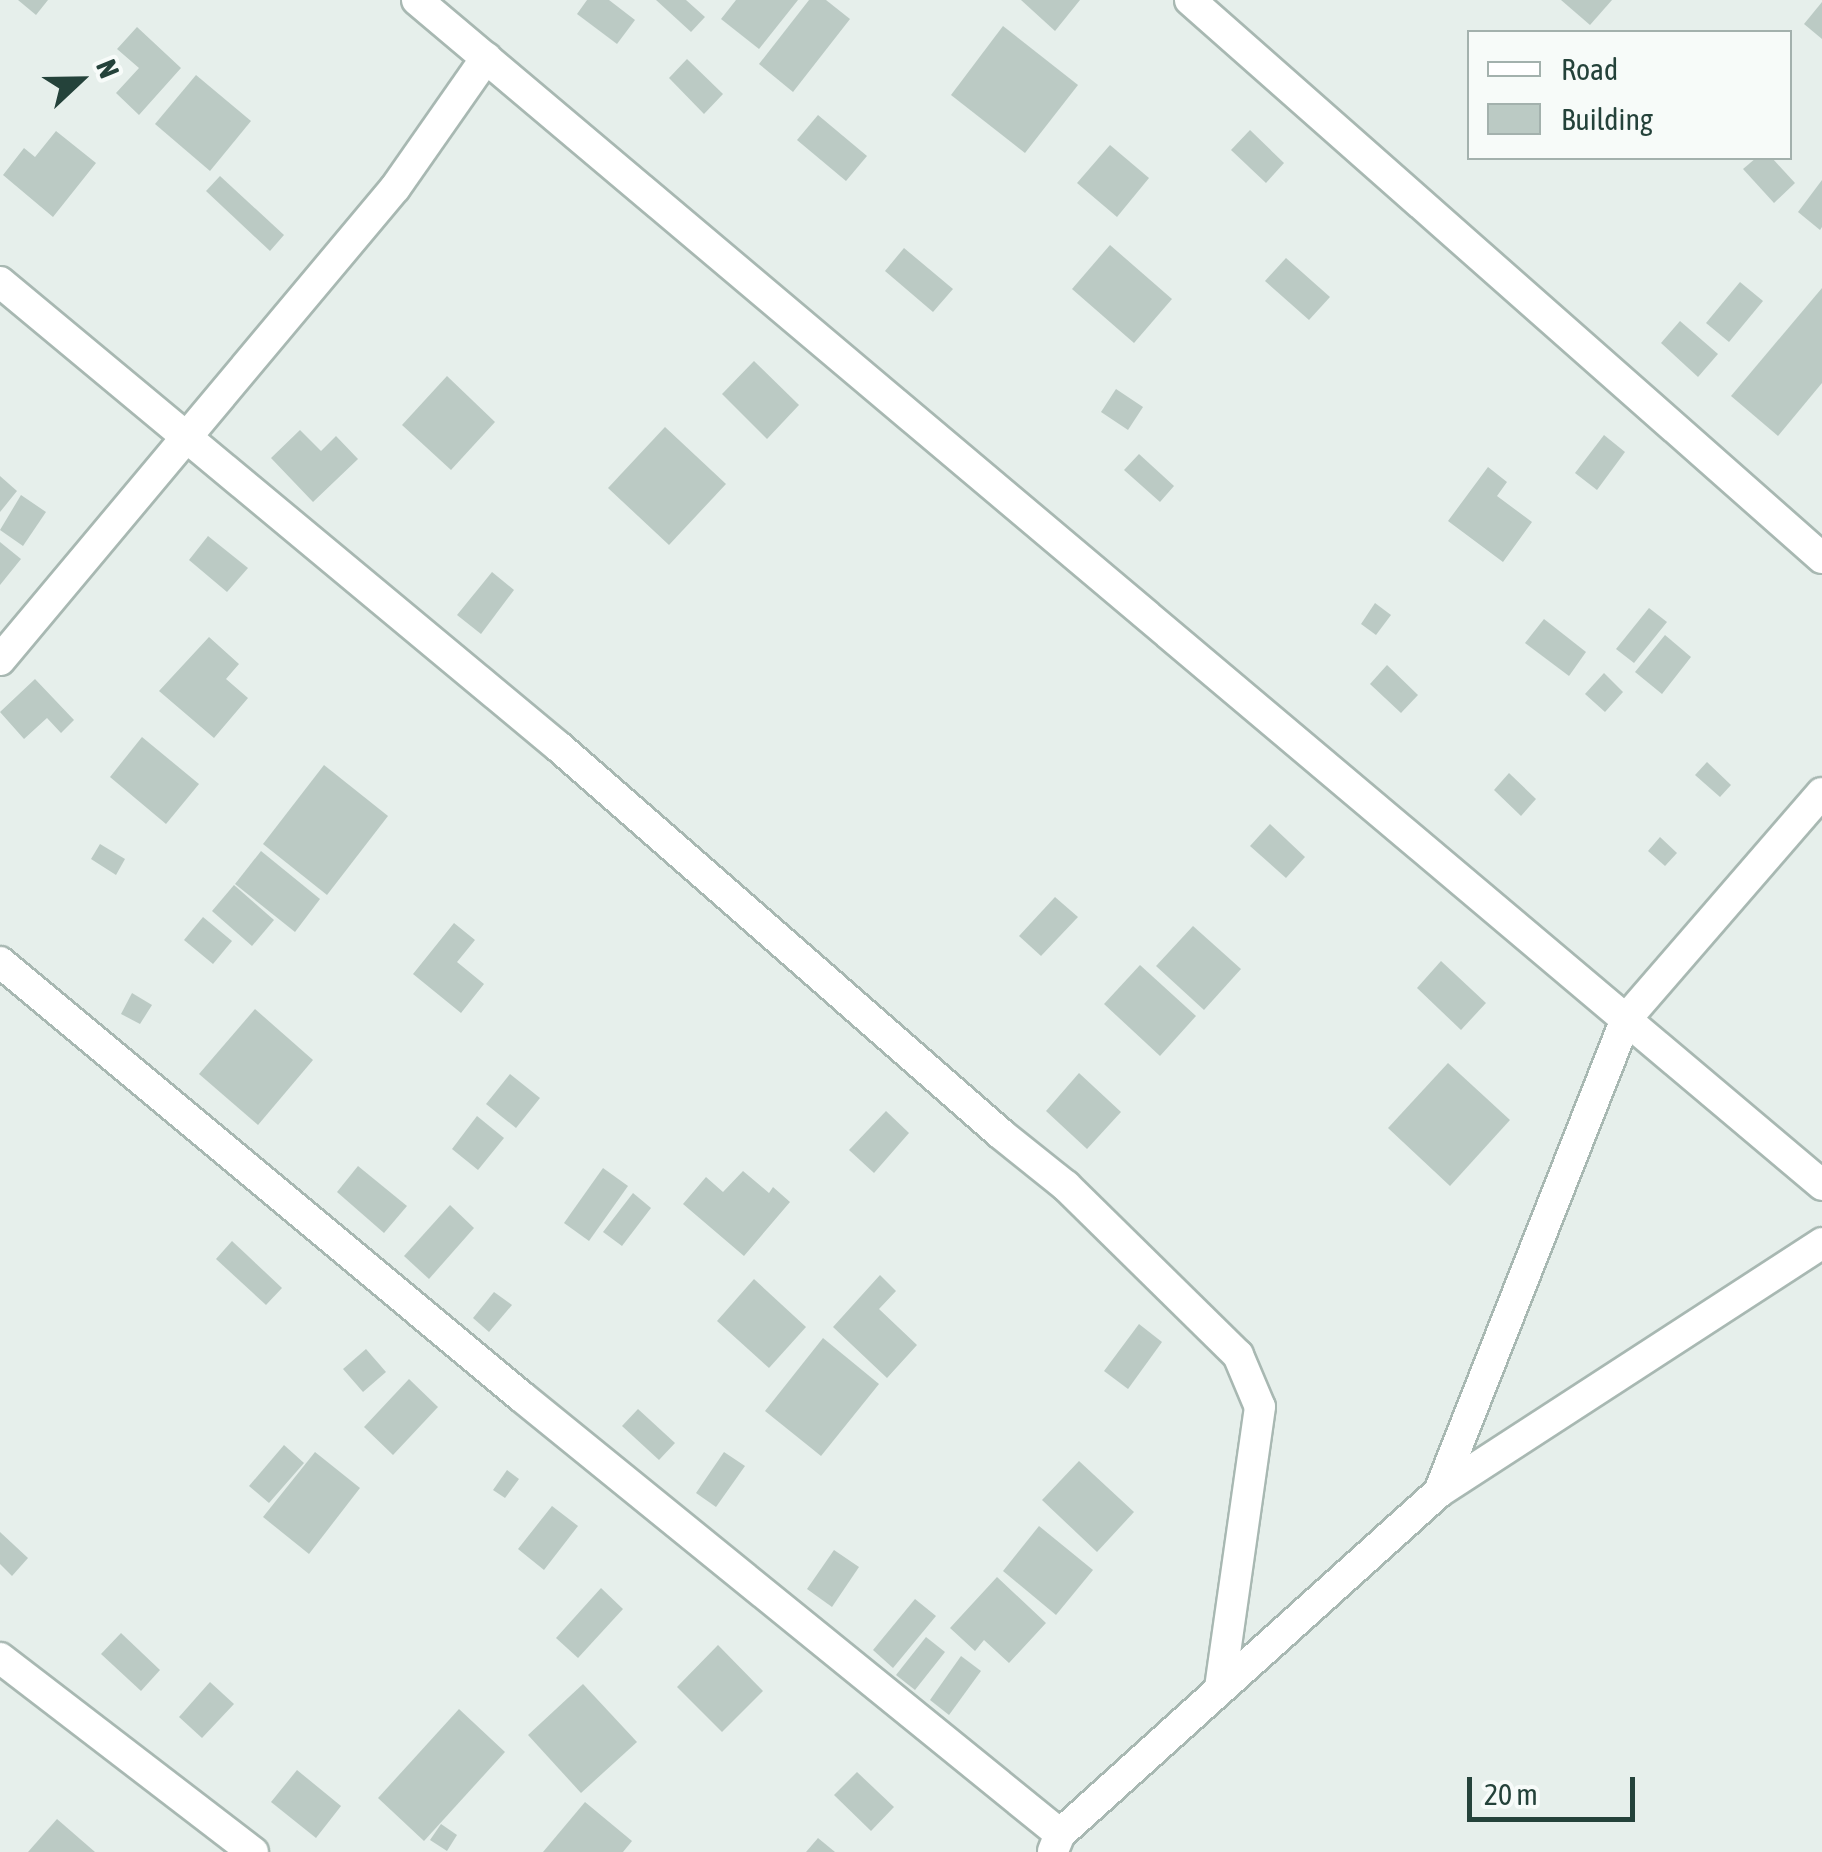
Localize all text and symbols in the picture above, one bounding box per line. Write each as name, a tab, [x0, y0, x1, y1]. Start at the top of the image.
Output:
north arrow	[30, 30, 130, 130]
legend	[1467, 30, 1792, 160]
text: Road	[1561, 52, 1618, 86]
text: N	[90, 55, 126, 82]
text: Building	[1561, 102, 1653, 136]
scale bar	[1472, 1757, 1640, 1819]
text: 20 m	[1484, 1777, 1538, 1811]

